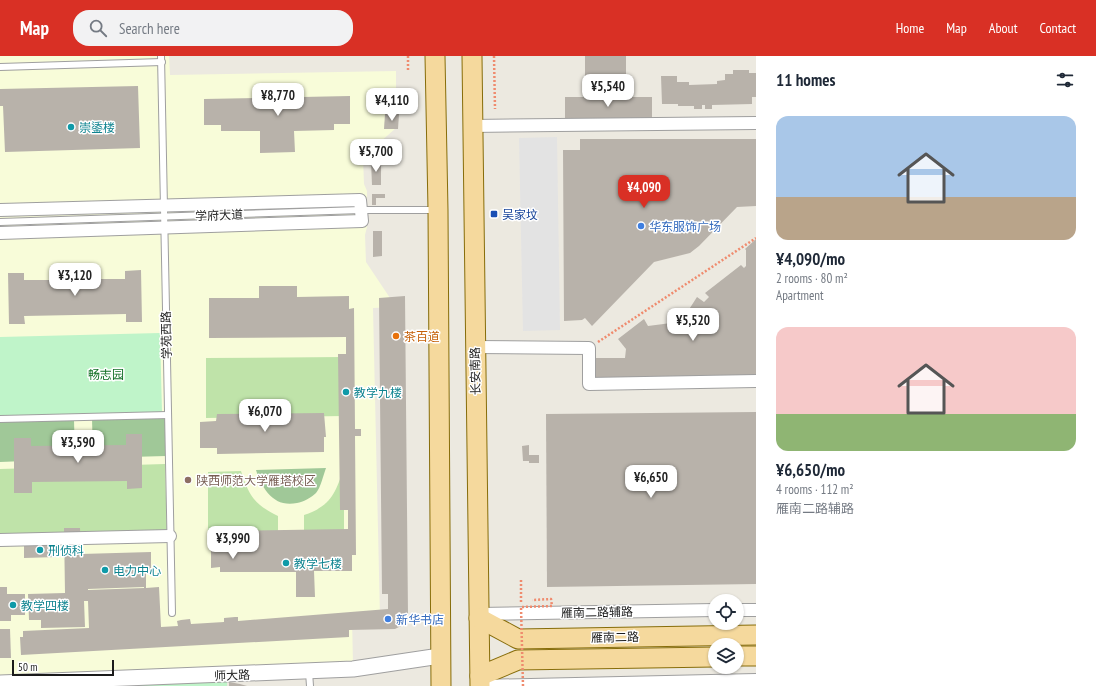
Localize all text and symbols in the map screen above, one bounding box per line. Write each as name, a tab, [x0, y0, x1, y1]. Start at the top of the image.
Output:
search box	[73, 10, 353, 46]
text: Map	[20, 16, 49, 40]
icon: search	[87, 17, 109, 39]
text: Search here	[119, 19, 180, 38]
text: Home	[896, 19, 924, 37]
text: Map	[946, 19, 967, 37]
text: About	[989, 19, 1018, 37]
text: Contact	[1040, 19, 1076, 37]
text: 11 homes	[776, 69, 835, 91]
icon: filters	[1054, 69, 1076, 91]
pin: ¥5,540	[575, 74, 641, 108]
text: ¥5,540	[591, 78, 625, 95]
pin: ¥8,770	[245, 83, 311, 117]
text: ¥8,770	[261, 87, 295, 104]
pin: ¥4,110	[359, 88, 425, 122]
text: ¥4,110	[375, 92, 409, 109]
place label: 崇鋈楼	[79, 120, 115, 135]
marker: 崇鋈楼	[66, 122, 76, 132]
pin: ¥5,700	[343, 139, 409, 173]
icon: home	[890, 142, 962, 214]
text: ¥5,700	[359, 143, 393, 160]
pin: ¥4,090	[611, 175, 677, 209]
text: ¥4,090	[627, 179, 661, 196]
street label: 学府大道	[195, 207, 243, 223]
place label: 吴家坟	[502, 207, 538, 222]
marker: 吴家坟	[489, 209, 499, 219]
place label: 华东服饰广场	[649, 219, 721, 234]
marker: 华东服饰广场	[636, 221, 646, 231]
text: ¥4,090/mo	[776, 248, 845, 270]
pin: ¥3,120	[42, 263, 108, 297]
text: ¥3,120	[58, 267, 92, 284]
text: 2 rooms · 80 m²	[776, 270, 848, 287]
text: Apartment	[776, 287, 824, 304]
pin: ¥5,520	[660, 308, 726, 342]
street label: 学苑西路	[158, 311, 174, 359]
text: ¥5,520	[676, 312, 710, 329]
place label: 茶百道	[404, 329, 440, 344]
marker: 茶百道	[391, 331, 401, 341]
street label: 长安南路	[467, 347, 483, 395]
icon: home	[890, 353, 962, 425]
park label: 畅志园	[88, 367, 124, 382]
place label: 教学九楼	[354, 385, 402, 400]
marker: 教学九楼	[341, 387, 351, 397]
pin: ¥6,070	[232, 399, 298, 433]
text: ¥6,070	[248, 403, 282, 420]
pin: ¥3,590	[45, 430, 111, 464]
text: ¥3,590	[61, 434, 95, 451]
text: ¥6,650/mo	[776, 459, 845, 481]
pin: ¥6,650	[618, 465, 684, 499]
text: ¥6,650	[634, 469, 668, 486]
place label: 陕西师范大学雁塔校区	[196, 473, 316, 488]
marker: 陕西师范大学雁塔校区	[183, 475, 193, 485]
text: 4 rooms · 112 m²	[776, 481, 854, 498]
text: 雁南二路辅路	[776, 500, 854, 517]
pin: ¥3,990	[200, 526, 266, 560]
text: ¥3,990	[216, 530, 250, 547]
place label: 刑侦科	[48, 543, 84, 558]
marker: 刑侦科	[35, 545, 45, 555]
place label: 教学七楼	[294, 556, 342, 571]
marker: 教学七楼	[281, 558, 291, 568]
place label: 电力中心	[113, 563, 161, 578]
marker: 电力中心	[100, 565, 110, 575]
map controls	[708, 594, 744, 674]
button: locate	[708, 594, 744, 630]
place label: 教学四楼	[21, 598, 69, 613]
marker: 教学四楼	[8, 600, 18, 610]
street label: 雁南二路辅路	[561, 604, 633, 620]
place label: 新华书店	[396, 612, 444, 627]
marker: 新华书店	[383, 614, 393, 624]
street label: 雁南二路	[591, 629, 639, 645]
button: layers	[708, 638, 744, 674]
scale bar	[12, 658, 114, 677]
text: 50 m	[18, 660, 37, 674]
street label: 师大路	[214, 667, 250, 683]

